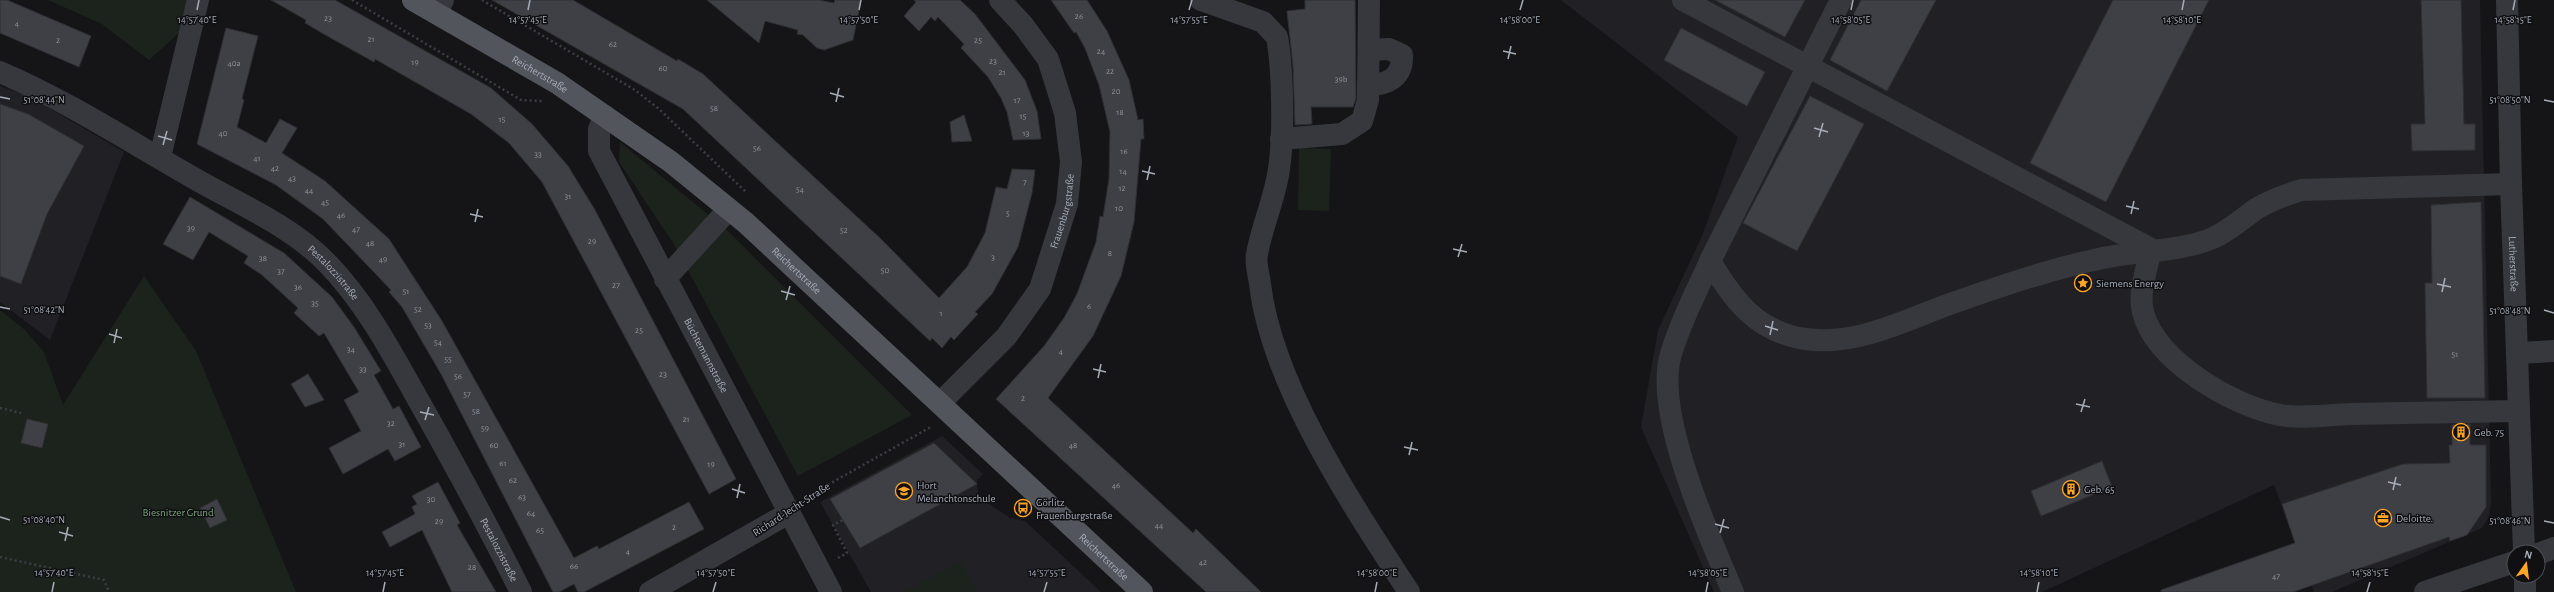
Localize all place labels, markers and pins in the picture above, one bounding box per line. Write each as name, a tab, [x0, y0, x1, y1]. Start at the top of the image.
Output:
place icon: Siemens Energy	[2073, 273, 2093, 293]
place label: Siemens Energy	[2096, 278, 2164, 289]
building icon: Geb. 75	[2451, 422, 2471, 442]
place label: Geb. 75	[2474, 427, 2505, 438]
building icon: Geb. 65	[2061, 479, 2081, 499]
place label: Hort Melanchtonschule	[917, 480, 996, 504]
school or university icon: Hort Melanchtonschule	[894, 481, 914, 501]
place label: Geb. 65	[2084, 484, 2115, 495]
place label: Görlitz Frauenburgstraße	[1036, 497, 1113, 521]
bus stop icon: Görlitz Frauenburgstraße	[1013, 498, 1033, 518]
office icon: Deloitte.	[2373, 508, 2393, 528]
place label: Deloitte.	[2396, 513, 2433, 524]

